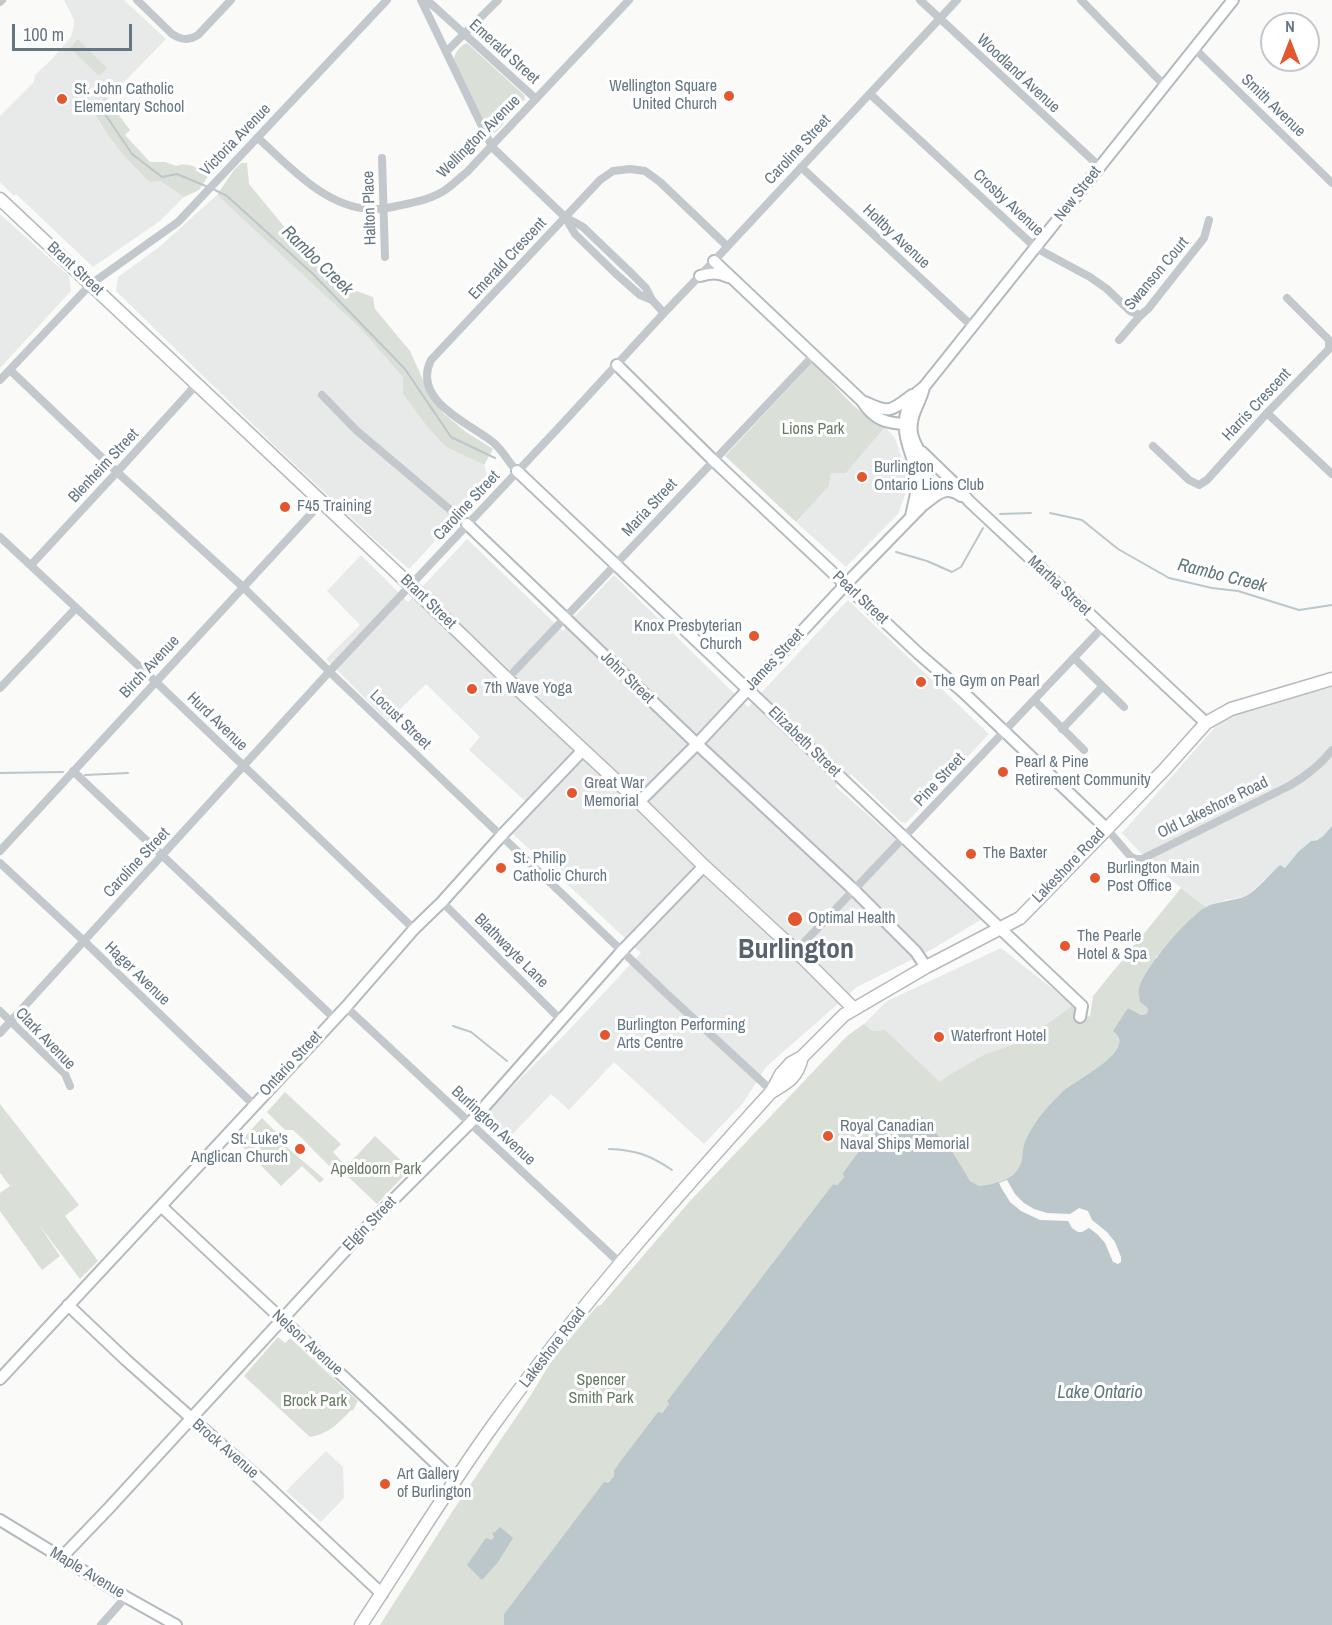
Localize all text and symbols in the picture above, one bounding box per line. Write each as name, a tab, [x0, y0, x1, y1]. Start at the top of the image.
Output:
scale bar	[15, 12, 135, 50]
north arrow	[1260, 12, 1320, 72]
text: N	[1285, 15, 1295, 37]
street label: Emerald Street	[465, 16, 543, 88]
text: 100 m	[23, 22, 64, 47]
street label: Woodland Avenue	[972, 31, 1064, 117]
street label: Smith Avenue	[1237, 71, 1309, 141]
place label: Wellington Square United Church	[609, 77, 717, 115]
place label: St. John Catholic Elementary School	[74, 80, 184, 118]
marker: Wellington Square United Church	[722, 89, 736, 103]
street label: Wellington Avenue	[433, 91, 525, 183]
marker: St. John Catholic Elementary School	[55, 92, 69, 106]
street label: Victoria Avenue	[197, 100, 275, 180]
street label: Caroline Street	[761, 111, 835, 189]
street label: New Street	[1050, 163, 1106, 225]
street label: Crosby Avenue	[969, 165, 1047, 241]
street label: Halton Place	[359, 170, 381, 246]
street label: Holtby Avenue	[858, 201, 934, 273]
street label: Emerald Crescent	[465, 214, 551, 304]
water label: Rambo Creek	[277, 222, 357, 300]
street label: Swanson Court	[1121, 233, 1193, 315]
street label: Brant Street	[43, 238, 107, 300]
street label: Harris Crescent	[1219, 365, 1295, 445]
park label: Lions Park	[782, 420, 844, 440]
street label: Blenheim Street	[65, 425, 143, 507]
place label: Burlington Ontario Lions Club	[874, 458, 984, 496]
street label: Caroline Street	[430, 467, 504, 545]
marker: Burlington Ontario Lions Club	[855, 470, 869, 484]
street label: Maria Street	[618, 475, 682, 541]
place label: F45 Training	[297, 497, 372, 517]
marker: F45 Training	[278, 500, 292, 514]
street label: Martha Street	[1023, 552, 1095, 620]
water label: Rambo Creek	[1175, 555, 1269, 597]
street label: Pearl Street	[828, 567, 892, 629]
street label: Brant Street	[396, 571, 460, 633]
place label: Knox Presbyterian Church	[634, 617, 742, 655]
street label: James Street	[742, 625, 808, 695]
marker: Knox Presbyterian Church	[747, 629, 761, 643]
street label: Birch Avenue	[116, 632, 184, 702]
street label: John Street	[596, 648, 658, 708]
place label: The Gym on Pearl	[933, 672, 1039, 692]
marker: The Gym on Pearl	[914, 675, 928, 689]
place label: 7th Wave Yoga	[484, 679, 572, 699]
marker: 7th Wave Yoga	[465, 682, 479, 696]
street label: Locust Street	[366, 686, 434, 754]
street label: Hurd Avenue	[183, 689, 251, 755]
street label: Elizabeth Street	[764, 703, 844, 781]
street label: Pine Street	[911, 749, 969, 811]
place label: Pearl & Pine Retirement Community	[1015, 753, 1151, 791]
marker: Pearl & Pine Retirement Community	[996, 765, 1010, 779]
street label: Old Lakeshore Road	[1155, 773, 1271, 843]
place label: Great War Memorial	[584, 774, 644, 812]
marker: Great War Memorial	[565, 786, 579, 800]
street label: Caroline Street	[100, 824, 174, 902]
street label: Lakeshore Road	[1029, 825, 1109, 907]
place label: The Baxter	[983, 844, 1047, 864]
marker: The Baxter	[964, 847, 978, 861]
place label: St. Philip Catholic Church	[513, 849, 607, 887]
place label: Burlington Main Post Office	[1107, 859, 1200, 897]
marker: St. Philip Catholic Church	[494, 861, 508, 875]
marker: Burlington Main Post Office	[1088, 871, 1102, 885]
place label: Optimal Health	[808, 909, 896, 929]
street label: Blathwayte Lane	[470, 910, 552, 992]
marker: Optimal Health	[786, 910, 804, 928]
place label: The Pearle Hotel & Spa	[1077, 927, 1147, 965]
district label: Burlington	[738, 933, 854, 967]
street label: Hager Avenue	[100, 938, 174, 1010]
marker: The Pearle Hotel & Spa	[1058, 939, 1072, 953]
street label: Clark Avenue	[11, 1004, 79, 1074]
place label: Burlington Performing Arts Centre	[617, 1016, 745, 1054]
street label: Ontario Street	[256, 1027, 326, 1101]
place label: Waterfront Hotel	[951, 1027, 1046, 1047]
marker: Burlington Performing Arts Centre	[598, 1028, 612, 1042]
marker: Waterfront Hotel	[932, 1030, 946, 1044]
street label: Burlington Avenue	[447, 1082, 539, 1170]
place label: Royal Canadian Naval Ships Memorial	[840, 1117, 969, 1155]
marker: Royal Canadian Naval Ships Memorial	[821, 1129, 835, 1143]
place label: St. Luke's Anglican Church	[191, 1130, 288, 1168]
marker: St. Luke's Anglican Church	[293, 1142, 307, 1156]
park label: Apeldoorn Park	[331, 1160, 421, 1180]
street label: Elgin Street	[339, 1193, 401, 1255]
street label: Lakeshore Road	[516, 1304, 590, 1392]
street label: Nelson Avenue	[268, 1306, 346, 1380]
park label: Spencer Smith Park	[569, 1371, 633, 1409]
water label: Lake Ontario	[1057, 1382, 1143, 1404]
park label: Brock Park	[283, 1392, 347, 1412]
street label: Brock Avenue	[188, 1415, 262, 1483]
place label: Art Gallery of Burlington	[397, 1465, 471, 1503]
marker: Art Gallery of Burlington	[378, 1477, 392, 1491]
street label: Maple Avenue	[46, 1543, 128, 1603]

